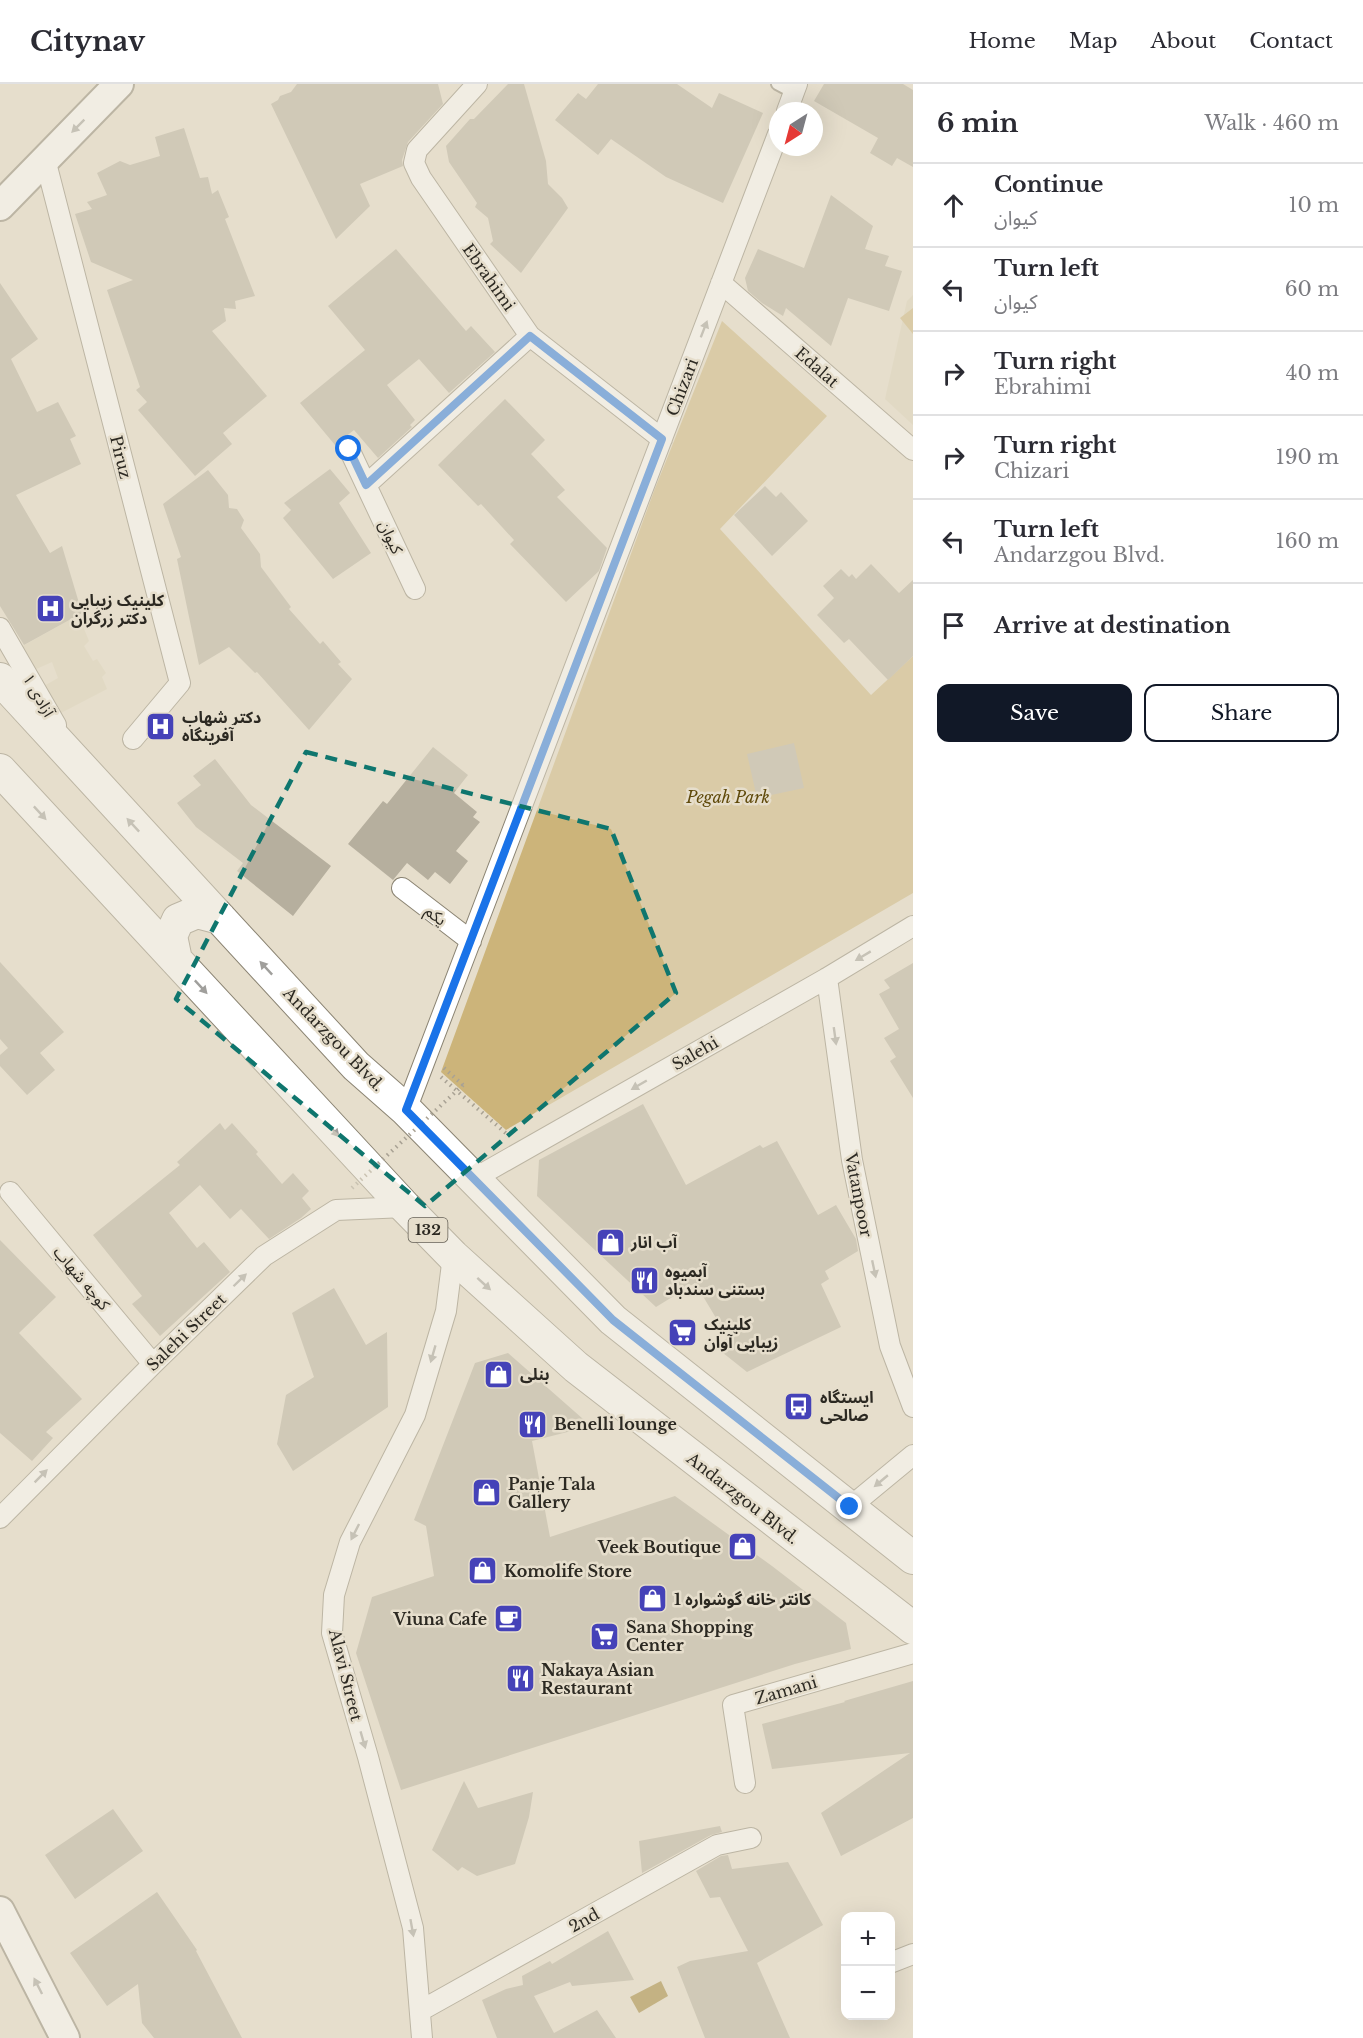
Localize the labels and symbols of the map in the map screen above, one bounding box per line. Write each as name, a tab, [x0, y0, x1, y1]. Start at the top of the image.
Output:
north arrow	[769, 102, 823, 156]
one-way arrow	[71, 118, 85, 133]
street label: Ebrahimi	[459, 239, 520, 315]
one-way arrow	[699, 320, 709, 338]
street label: Edalat	[791, 343, 843, 391]
street label: Chizari	[662, 355, 702, 419]
street label: Piruz	[106, 433, 136, 481]
route start	[335, 435, 361, 461]
street label: کیوان	[375, 517, 408, 557]
place label: کلینیک زیبایی دکتر زرگران	[71, 590, 165, 628]
hospital icon: کلینیک زیبایی دکتر زرگران	[34, 593, 66, 625]
street label: آزادی ۱	[19, 670, 60, 721]
place label: دکتر شهاب آفرینگاه	[182, 707, 261, 745]
hospital icon: دکتر شهاب آفرینگاه	[145, 710, 177, 742]
park label: Pegah Park	[685, 787, 770, 807]
one-way arrow	[33, 805, 46, 820]
one-way arrow	[127, 818, 141, 832]
street label: یکم	[419, 900, 451, 932]
one-way arrow	[854, 951, 871, 961]
one-way arrow	[259, 961, 273, 975]
one-way arrow	[194, 979, 207, 994]
street label: Andarzgou Blvd.	[279, 982, 389, 1095]
one-way arrow	[830, 1026, 839, 1045]
street label: Salehi	[668, 1032, 722, 1074]
one-way arrow	[630, 1080, 647, 1090]
one-way arrow	[326, 1122, 339, 1137]
street label: Vatanpoor	[841, 1150, 877, 1239]
road number: 132	[408, 1218, 448, 1242]
shop icon: آب انار	[594, 1226, 626, 1258]
place label: آب انار	[630, 1232, 678, 1252]
street label: کوچه شهاب	[49, 1242, 115, 1315]
one-way arrow	[870, 1260, 879, 1279]
place label: آبمیوه بستنی سندباد	[665, 1261, 765, 1299]
restaurant icon: آبمیوه بستنی سندباد	[628, 1264, 660, 1296]
one-way arrow	[232, 1273, 247, 1287]
one-way arrow	[477, 1277, 492, 1291]
street label: Salehi Street	[142, 1289, 230, 1375]
place label: کلینیک زیبایی آوان	[704, 1314, 778, 1352]
supermarket icon: کلینیک زیبایی آوان	[667, 1317, 699, 1349]
one-way arrow	[428, 1345, 437, 1363]
shop icon: بنلی	[483, 1358, 515, 1390]
place label: بنلی	[520, 1364, 550, 1384]
place label: ایستگاه صالحی	[820, 1387, 874, 1425]
bus stop icon: ایستگاه صالحی	[783, 1390, 815, 1422]
restaurant icon: Benelli lounge	[517, 1408, 549, 1440]
place label: Benelli lounge	[554, 1414, 677, 1434]
street label: Andarzgou Blvd.	[682, 1447, 803, 1548]
one-way arrow	[34, 1470, 48, 1484]
place label: Panje Tala Gallery	[508, 1474, 595, 1512]
one-way arrow	[874, 1474, 889, 1487]
shop icon: Panje Tala Gallery	[471, 1477, 503, 1509]
route end	[836, 1493, 862, 1519]
one-way arrow	[351, 1523, 361, 1541]
shop icon: Veek Boutique	[726, 1531, 758, 1563]
place label: Veek Boutique	[597, 1537, 721, 1557]
shop icon: Komolife Store	[467, 1555, 499, 1587]
place label: Komolife Store	[504, 1561, 632, 1581]
shop icon: کانتر خانه گوشواره 1	[637, 1583, 669, 1615]
place label: کانتر خانه گوشواره 1	[674, 1589, 812, 1609]
cafe icon: Viuna Cafe	[492, 1603, 524, 1635]
place label: Viuna Cafe	[393, 1609, 487, 1629]
place label: Sana Shopping Center	[626, 1617, 754, 1655]
supermarket icon: Sana Shopping Center	[589, 1620, 621, 1652]
street label: Alavi Street	[325, 1626, 367, 1723]
place label: Nakaya Asian Restaurant	[541, 1660, 654, 1698]
restaurant icon: Nakaya Asian Restaurant	[504, 1663, 536, 1695]
street label: Zamani	[753, 1671, 820, 1708]
one-way arrow	[359, 1731, 368, 1749]
street label: 2nd	[565, 1903, 603, 1936]
one-way arrow	[408, 1919, 417, 1938]
one-way arrow	[34, 1977, 44, 1995]

